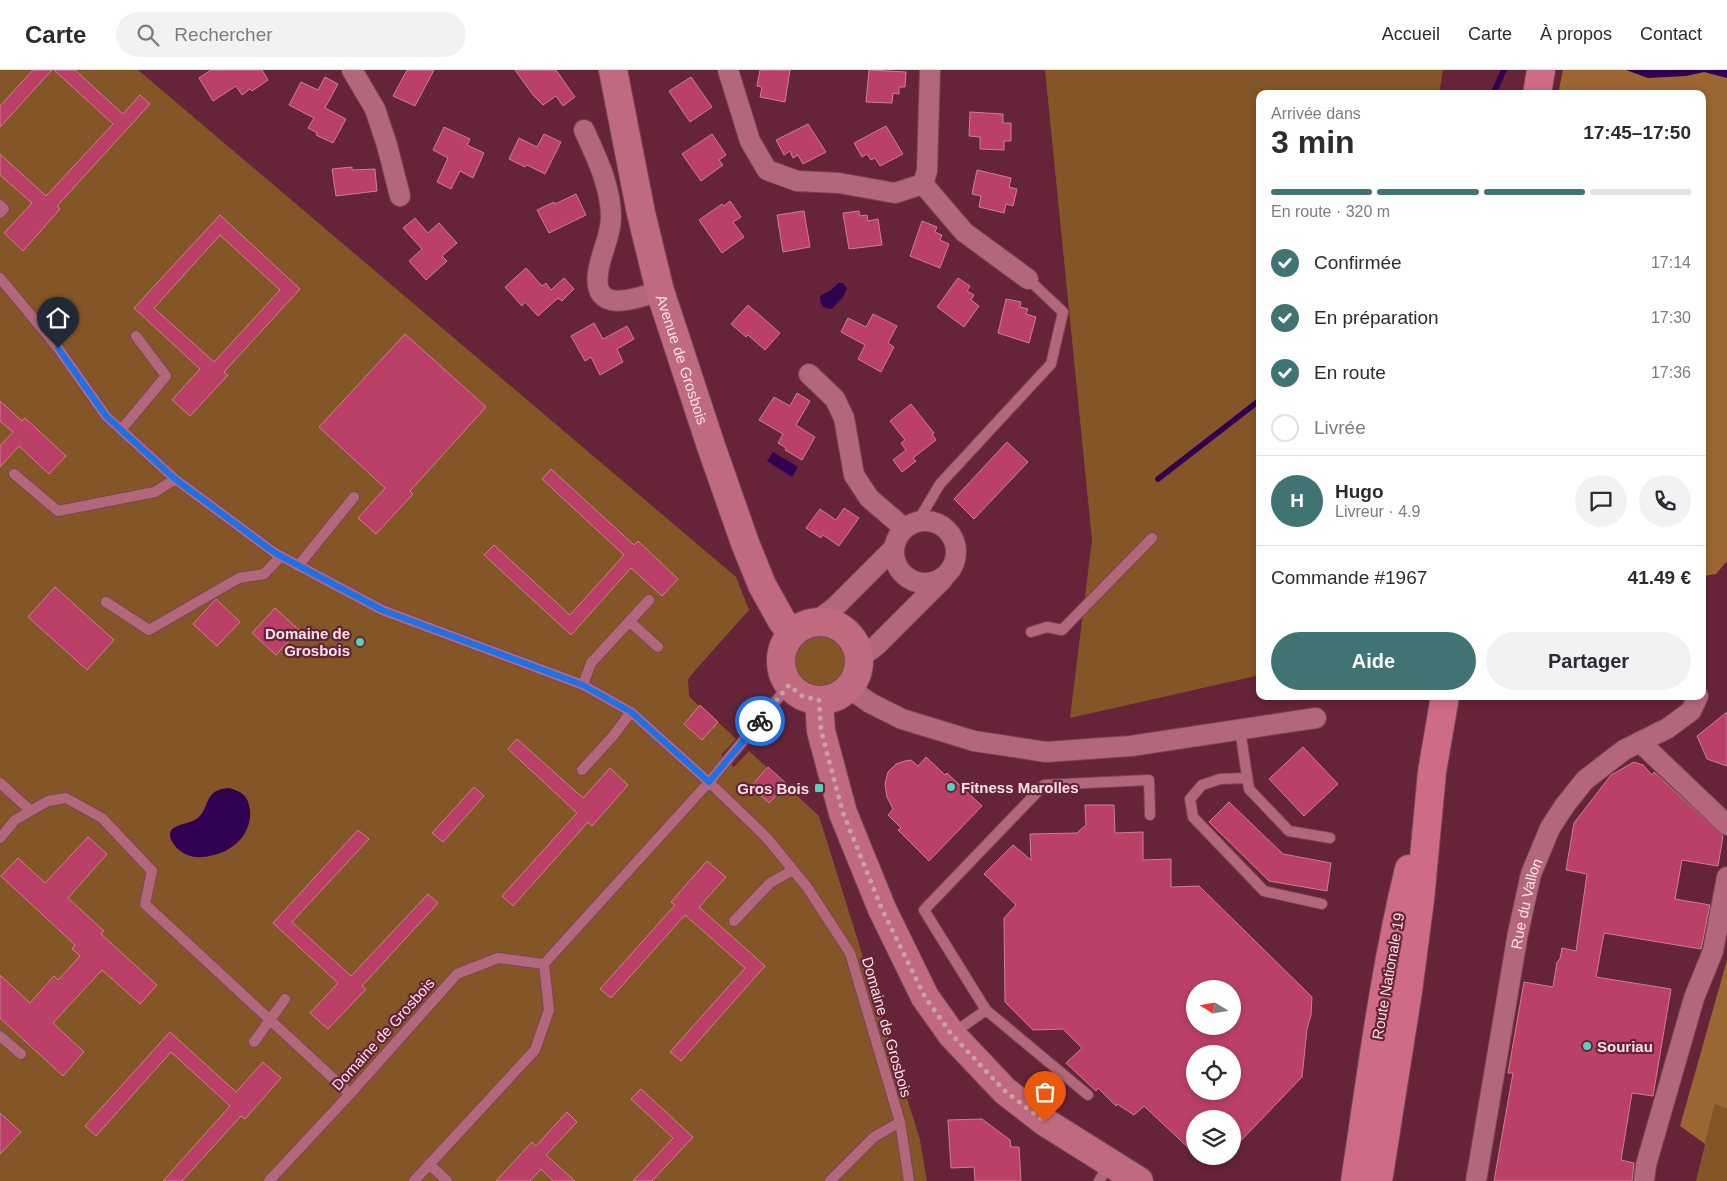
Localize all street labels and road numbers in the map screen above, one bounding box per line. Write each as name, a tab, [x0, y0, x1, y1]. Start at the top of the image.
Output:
street label: Avenue de Grosbois	[653, 292, 712, 426]
street label: Rue du Vallon	[1507, 855, 1545, 950]
street label: Route Nationale 19	[1368, 911, 1408, 1041]
street label: Domaine de Grosbois	[859, 955, 915, 1099]
street label: Domaine de Grosbois	[328, 974, 438, 1094]

